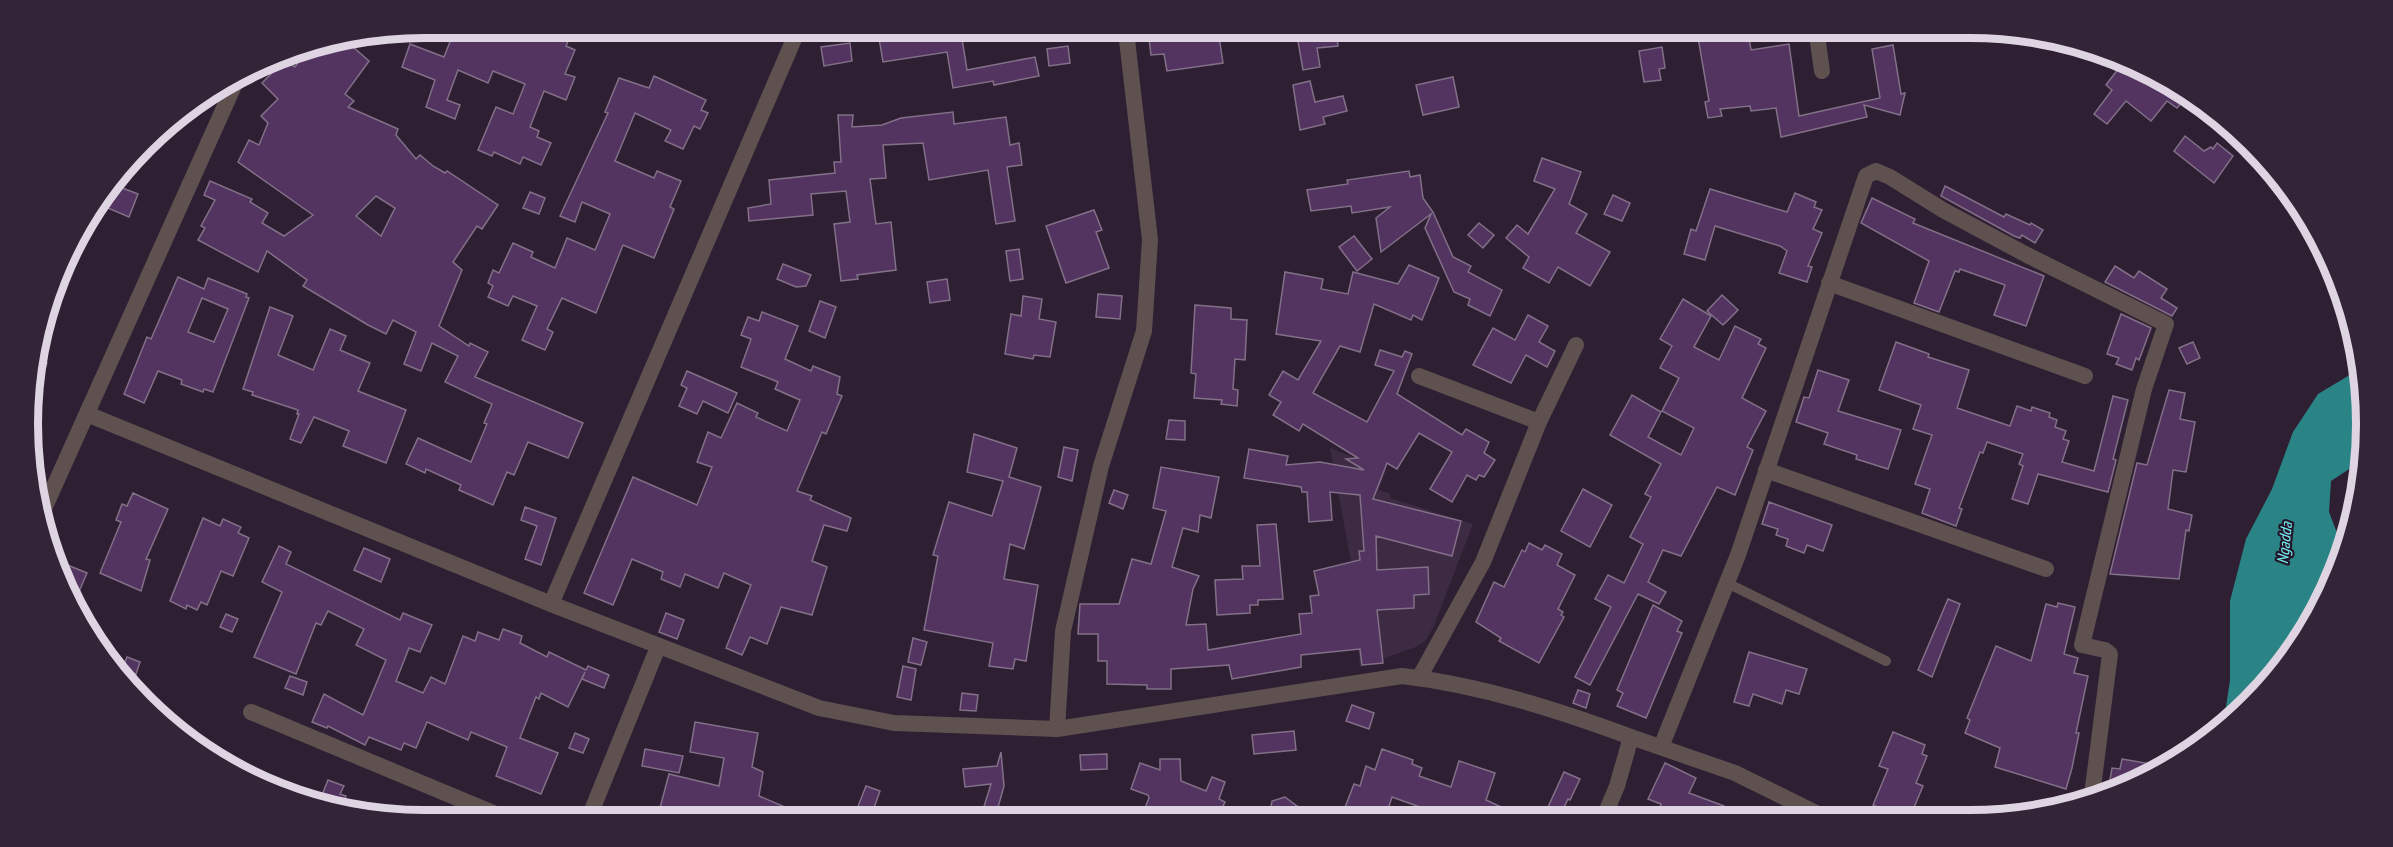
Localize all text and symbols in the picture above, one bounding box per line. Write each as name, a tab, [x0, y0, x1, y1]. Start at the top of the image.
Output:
water label: Ngadda	[2272, 519, 2296, 565]

